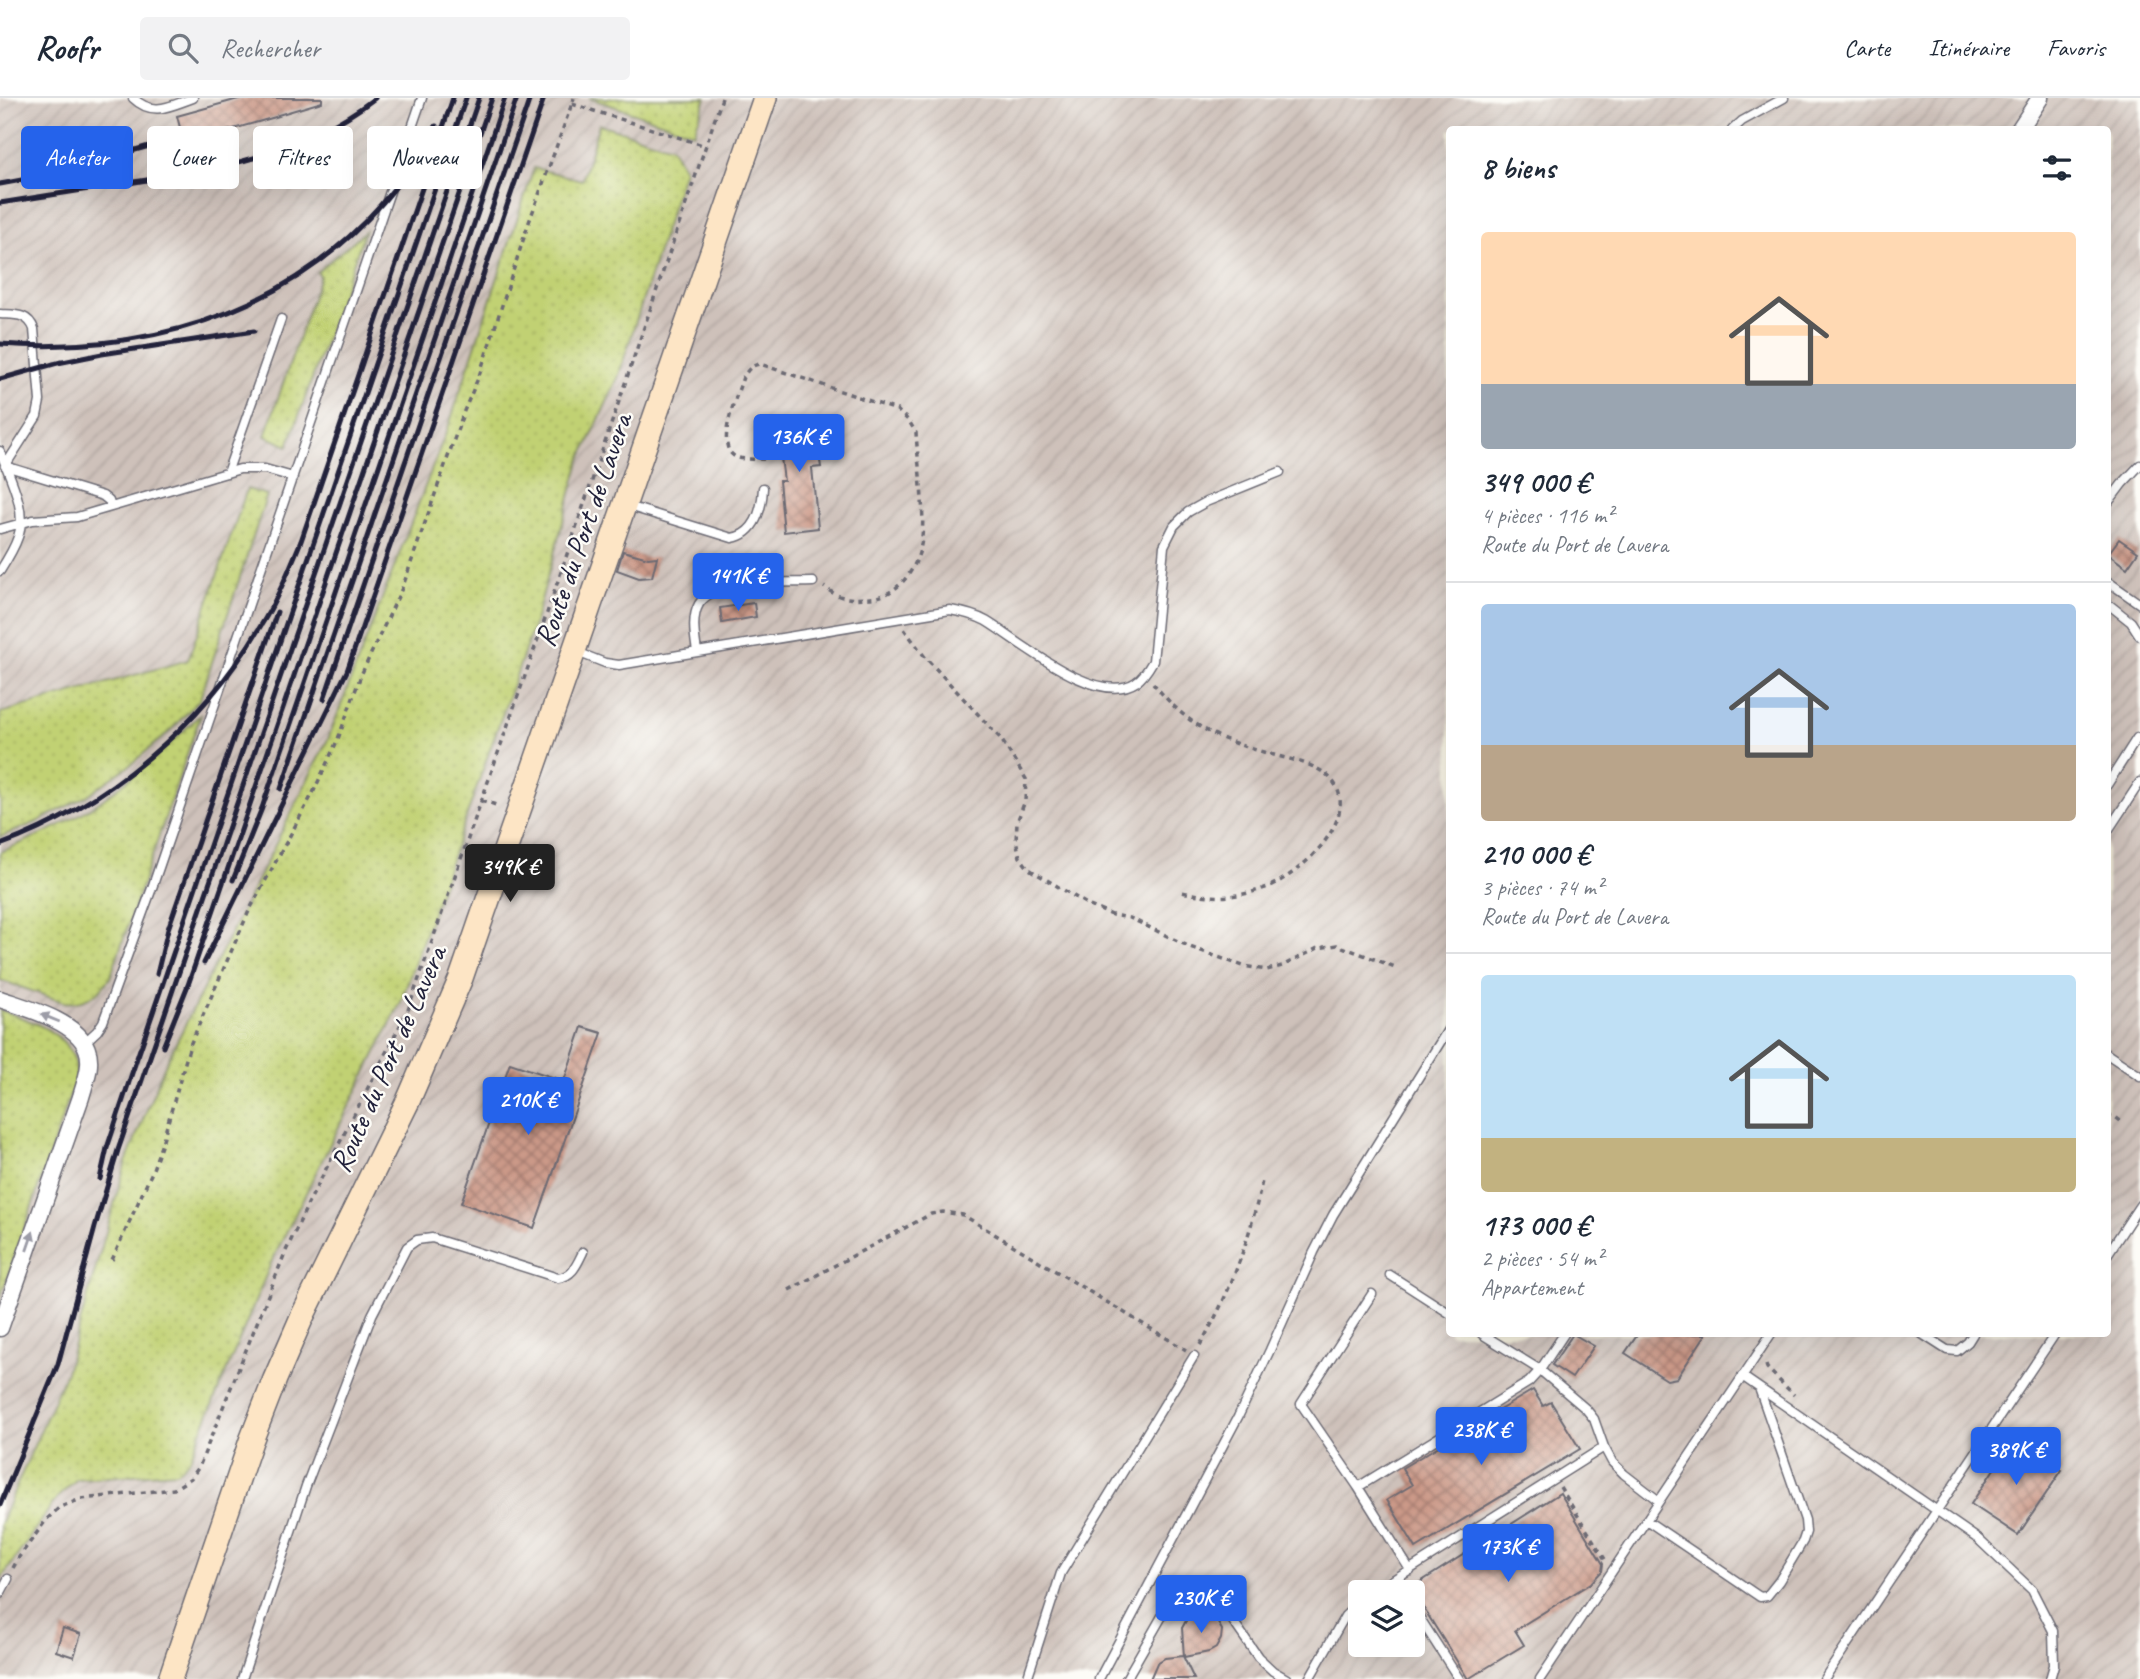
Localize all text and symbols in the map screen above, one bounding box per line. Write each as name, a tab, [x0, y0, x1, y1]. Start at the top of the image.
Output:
search box	[140, 17, 630, 80]
text: Roofr	[35, 27, 98, 69]
icon: search	[164, 29, 202, 67]
text: Rechercher	[220, 32, 320, 65]
text: Carte	[1844, 33, 1890, 63]
text: Itinéraire	[1928, 33, 2009, 63]
text: Favoris	[2047, 33, 2105, 63]
chip: Acheter	[21, 126, 133, 189]
chip: Louer	[147, 126, 239, 189]
chip: Filtres	[253, 126, 353, 189]
chip: Nouveau	[367, 126, 482, 189]
text: 8 biens	[1481, 149, 1555, 187]
icon: filters	[2038, 149, 2076, 187]
icon: home	[1716, 278, 1842, 404]
street label: Route du Port de Lavera	[525, 406, 642, 651]
pin: 136K €	[742, 414, 856, 474]
text: 136K €	[769, 422, 829, 451]
text: 349 000 €	[1481, 463, 1590, 501]
text: 4 pièces · 116 m²	[1481, 501, 1613, 530]
text: Route du Port de Lavera	[1481, 530, 1668, 559]
pin: 141K €	[681, 554, 795, 613]
text: 141K €	[709, 561, 767, 590]
icon: home	[1716, 650, 1842, 776]
text: 210 000 €	[1481, 835, 1590, 873]
pin: 349K €	[453, 844, 567, 904]
text: 349K €	[481, 852, 539, 881]
text: 3 pièces · 74 m²	[1481, 873, 1603, 902]
text: Route du Port de Lavera	[1481, 902, 1668, 931]
street label: Route du Port de Lavera	[321, 938, 456, 1178]
one-way arrow	[39, 1012, 60, 1023]
icon: home	[1716, 1021, 1842, 1147]
pin: 210K €	[471, 1077, 585, 1137]
text: 210K €	[499, 1085, 557, 1114]
text: 173 000 €	[1481, 1206, 1590, 1244]
one-way arrow	[25, 1230, 36, 1251]
text: 2 pièces · 54 m²	[1481, 1244, 1603, 1273]
text: Appartement	[1481, 1273, 1583, 1302]
pin: 238K €	[1424, 1408, 1538, 1467]
text: 238K €	[1452, 1415, 1510, 1444]
pin: 389K €	[1959, 1428, 2073, 1487]
text: 389K €	[1987, 1435, 2045, 1464]
pin: 173K €	[1451, 1524, 1565, 1584]
text: 173K €	[1479, 1532, 1537, 1561]
pin: 230K €	[1144, 1576, 1258, 1635]
map controls	[1348, 1580, 1425, 1657]
button: layers	[1348, 1580, 1425, 1657]
text: 230K €	[1172, 1583, 1230, 1612]

